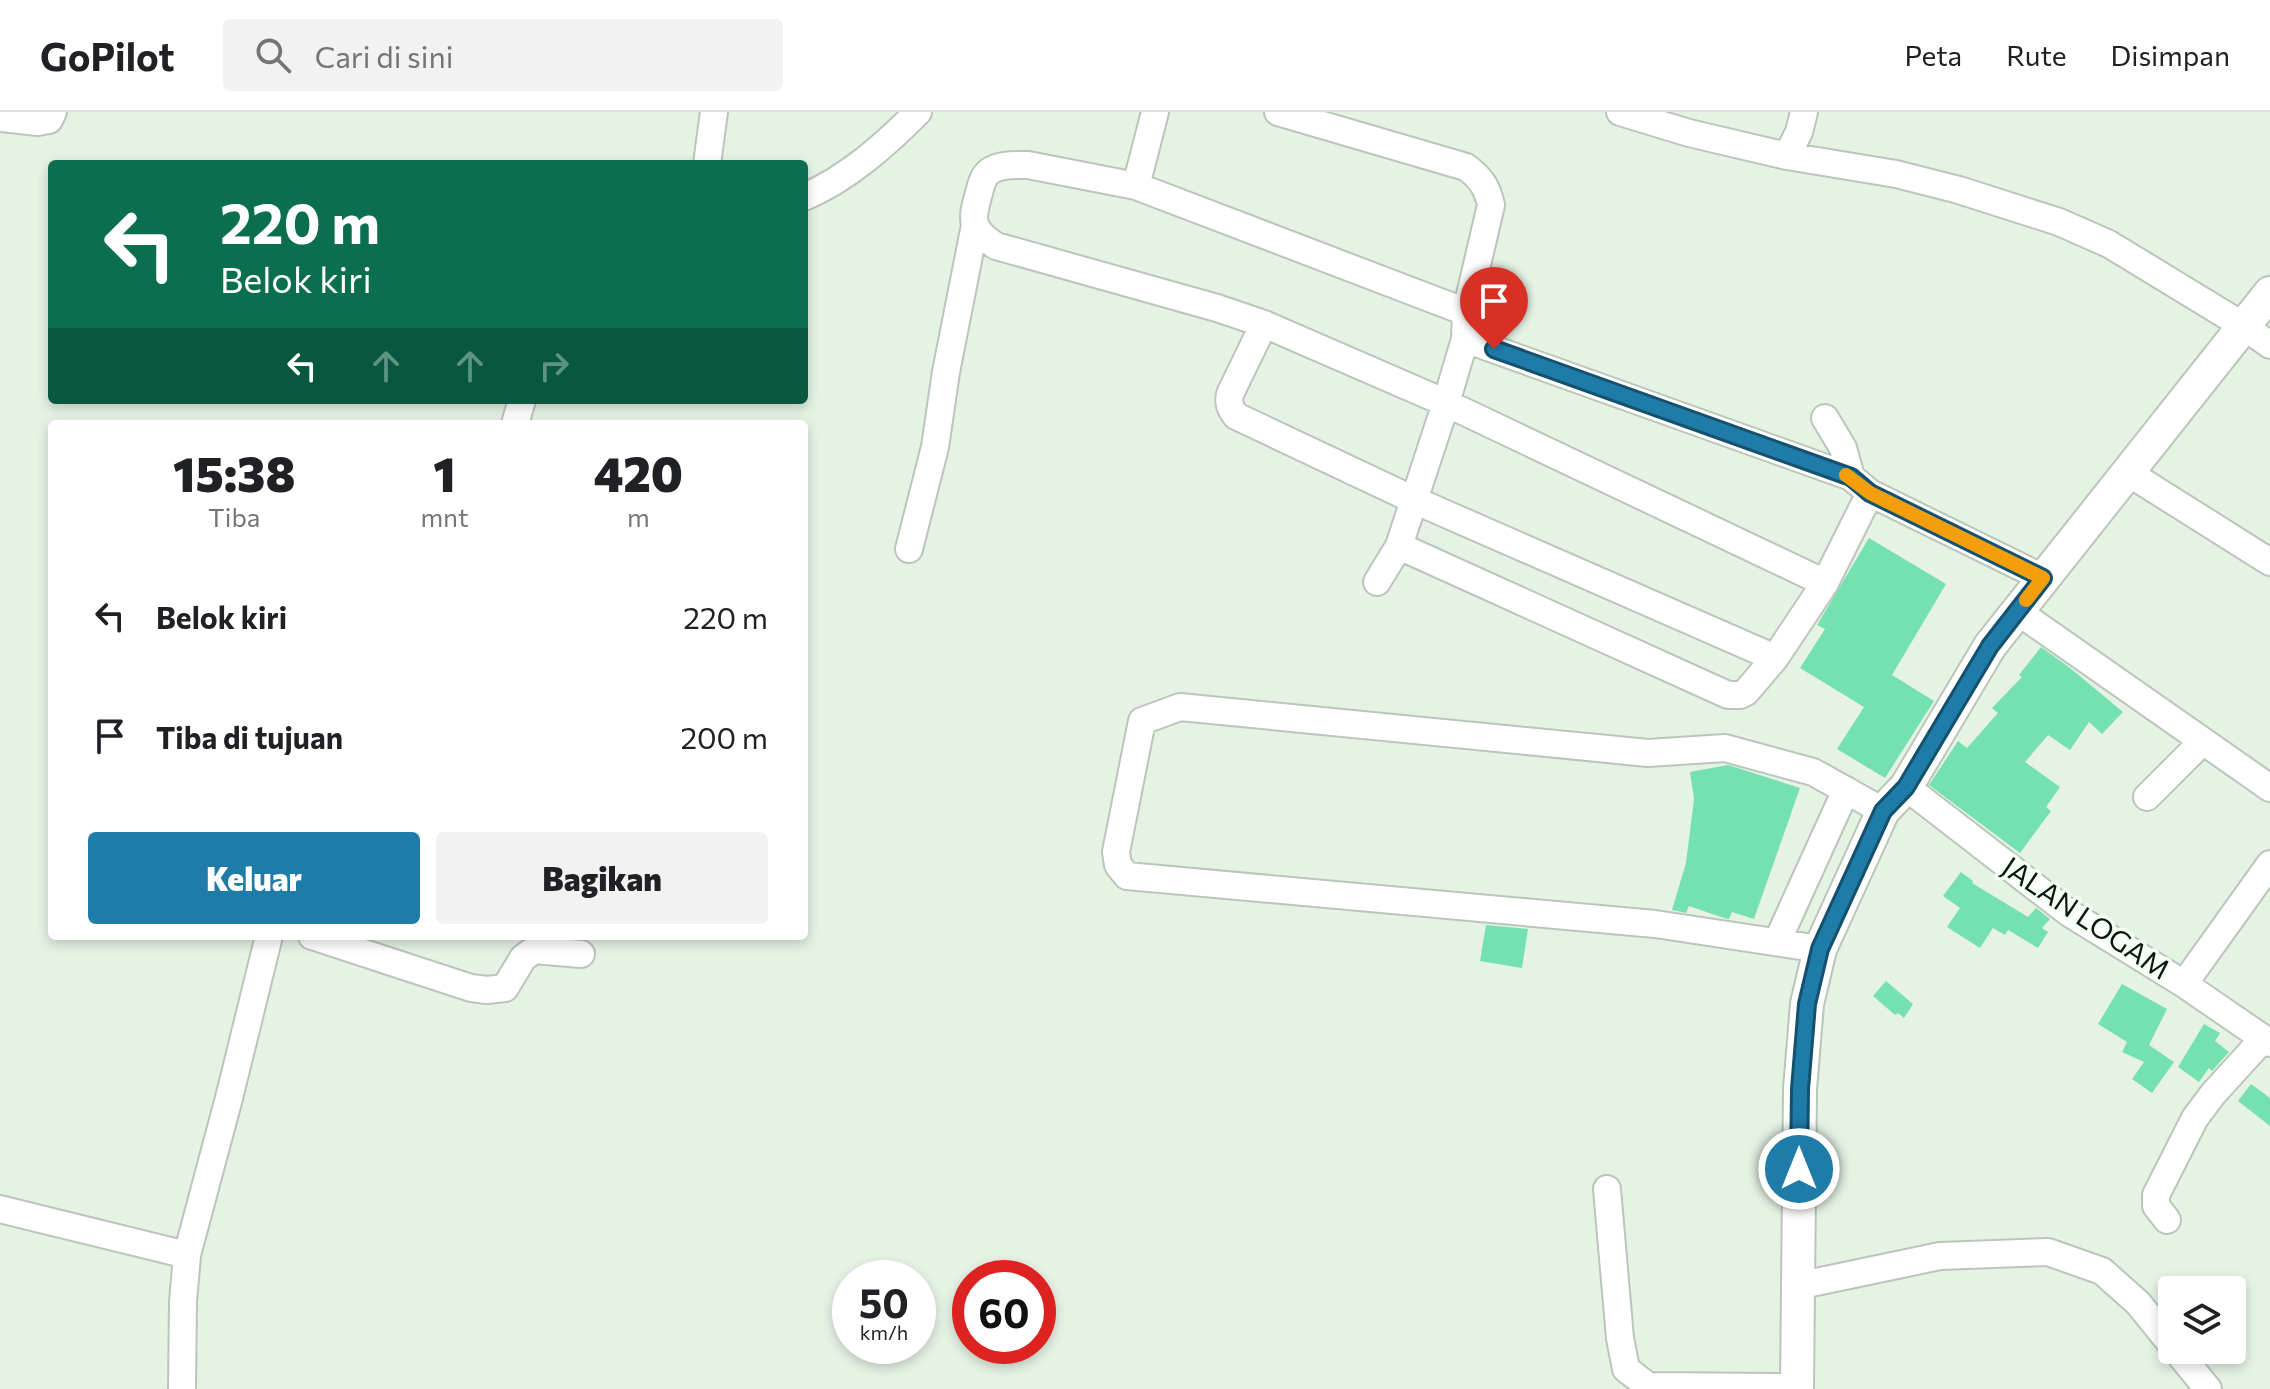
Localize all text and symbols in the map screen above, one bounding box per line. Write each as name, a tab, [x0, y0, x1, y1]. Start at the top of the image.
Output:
search box	[223, 19, 783, 91]
text: GoPilot	[40, 32, 175, 79]
icon: search	[251, 33, 295, 77]
text: Cari di sini	[315, 37, 453, 74]
text: Peta	[1904, 38, 1962, 72]
text: Rute	[2006, 38, 2067, 72]
text: Disimpan	[2111, 38, 2230, 72]
text: 220 m	[220, 187, 380, 256]
icon: left	[88, 192, 192, 296]
text: Belok kiri	[220, 256, 372, 300]
pin	[1460, 267, 1528, 349]
icon: arrive	[1472, 279, 1516, 323]
icon: left	[280, 344, 324, 388]
icon: ahead	[364, 344, 408, 388]
icon: ahead	[448, 344, 492, 388]
icon: right	[532, 344, 576, 388]
text: 15:38	[173, 443, 295, 502]
text: 1	[433, 443, 456, 502]
text: 420	[594, 443, 683, 502]
text: Tiba	[208, 501, 260, 532]
text: mnt	[420, 501, 469, 532]
text: m	[627, 501, 650, 532]
icon: left	[88, 594, 132, 638]
text: Belok kiri	[156, 598, 287, 635]
text: 220 m	[683, 598, 768, 635]
icon: arrive	[88, 714, 132, 758]
text: Tiba di tujuan	[156, 718, 343, 755]
text: 200 m	[680, 718, 768, 755]
button: Keluar	[88, 832, 420, 924]
button: Bagikan	[436, 832, 768, 924]
street label: JALAN LOGAM	[1996, 849, 2177, 986]
position arrow	[1757, 1127, 1841, 1211]
speed limit sign: 60	[952, 1260, 1056, 1364]
map controls	[2158, 1276, 2246, 1364]
button: layers	[2158, 1276, 2246, 1364]
text: 50	[859, 1277, 909, 1326]
text: km/h	[860, 1320, 908, 1344]

